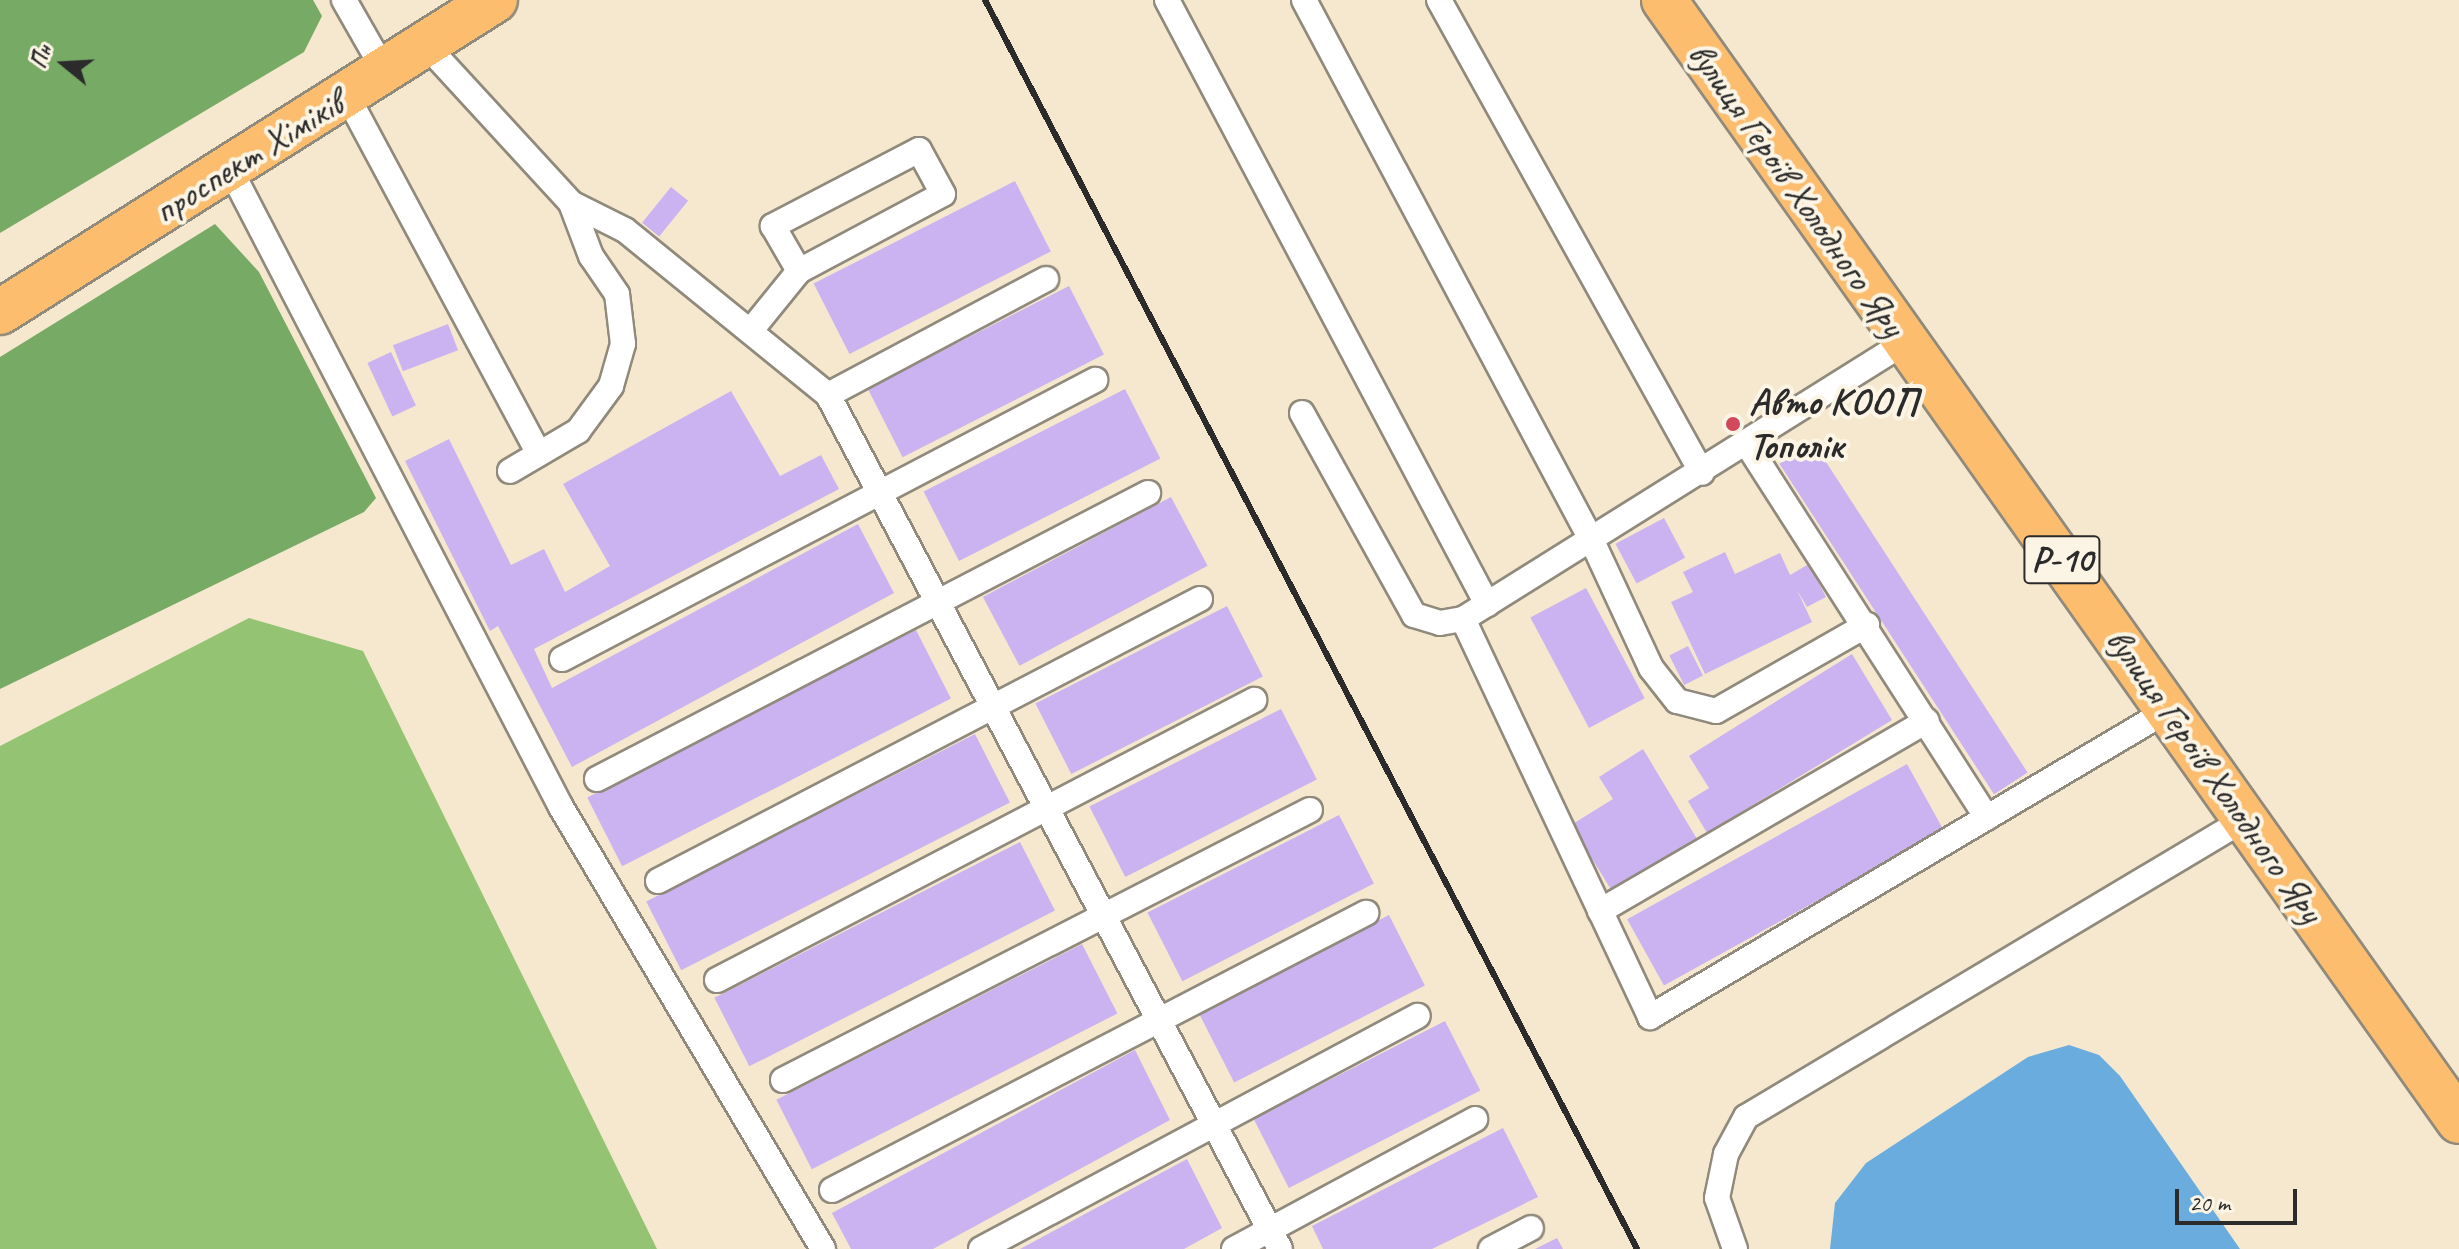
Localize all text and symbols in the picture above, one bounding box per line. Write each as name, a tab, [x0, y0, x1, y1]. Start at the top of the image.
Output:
north arrow	[24, 24, 104, 104]
street label: вулиця Героїв Холодного Яру	[1678, 33, 1916, 345]
text: Пн	[24, 41, 58, 72]
street label: проспект Хіміків	[145, 81, 351, 233]
place label: Авто КООП Тополік	[1749, 379, 1914, 468]
marker: Авто КООП Тополік	[1724, 415, 1742, 433]
road number: Р-10	[2022, 528, 2102, 592]
street label: вулиця Героїв Холодного Яру	[2096, 619, 2334, 931]
scale bar	[2179, 1173, 2301, 1223]
text: 20 m	[2189, 1188, 2230, 1218]

